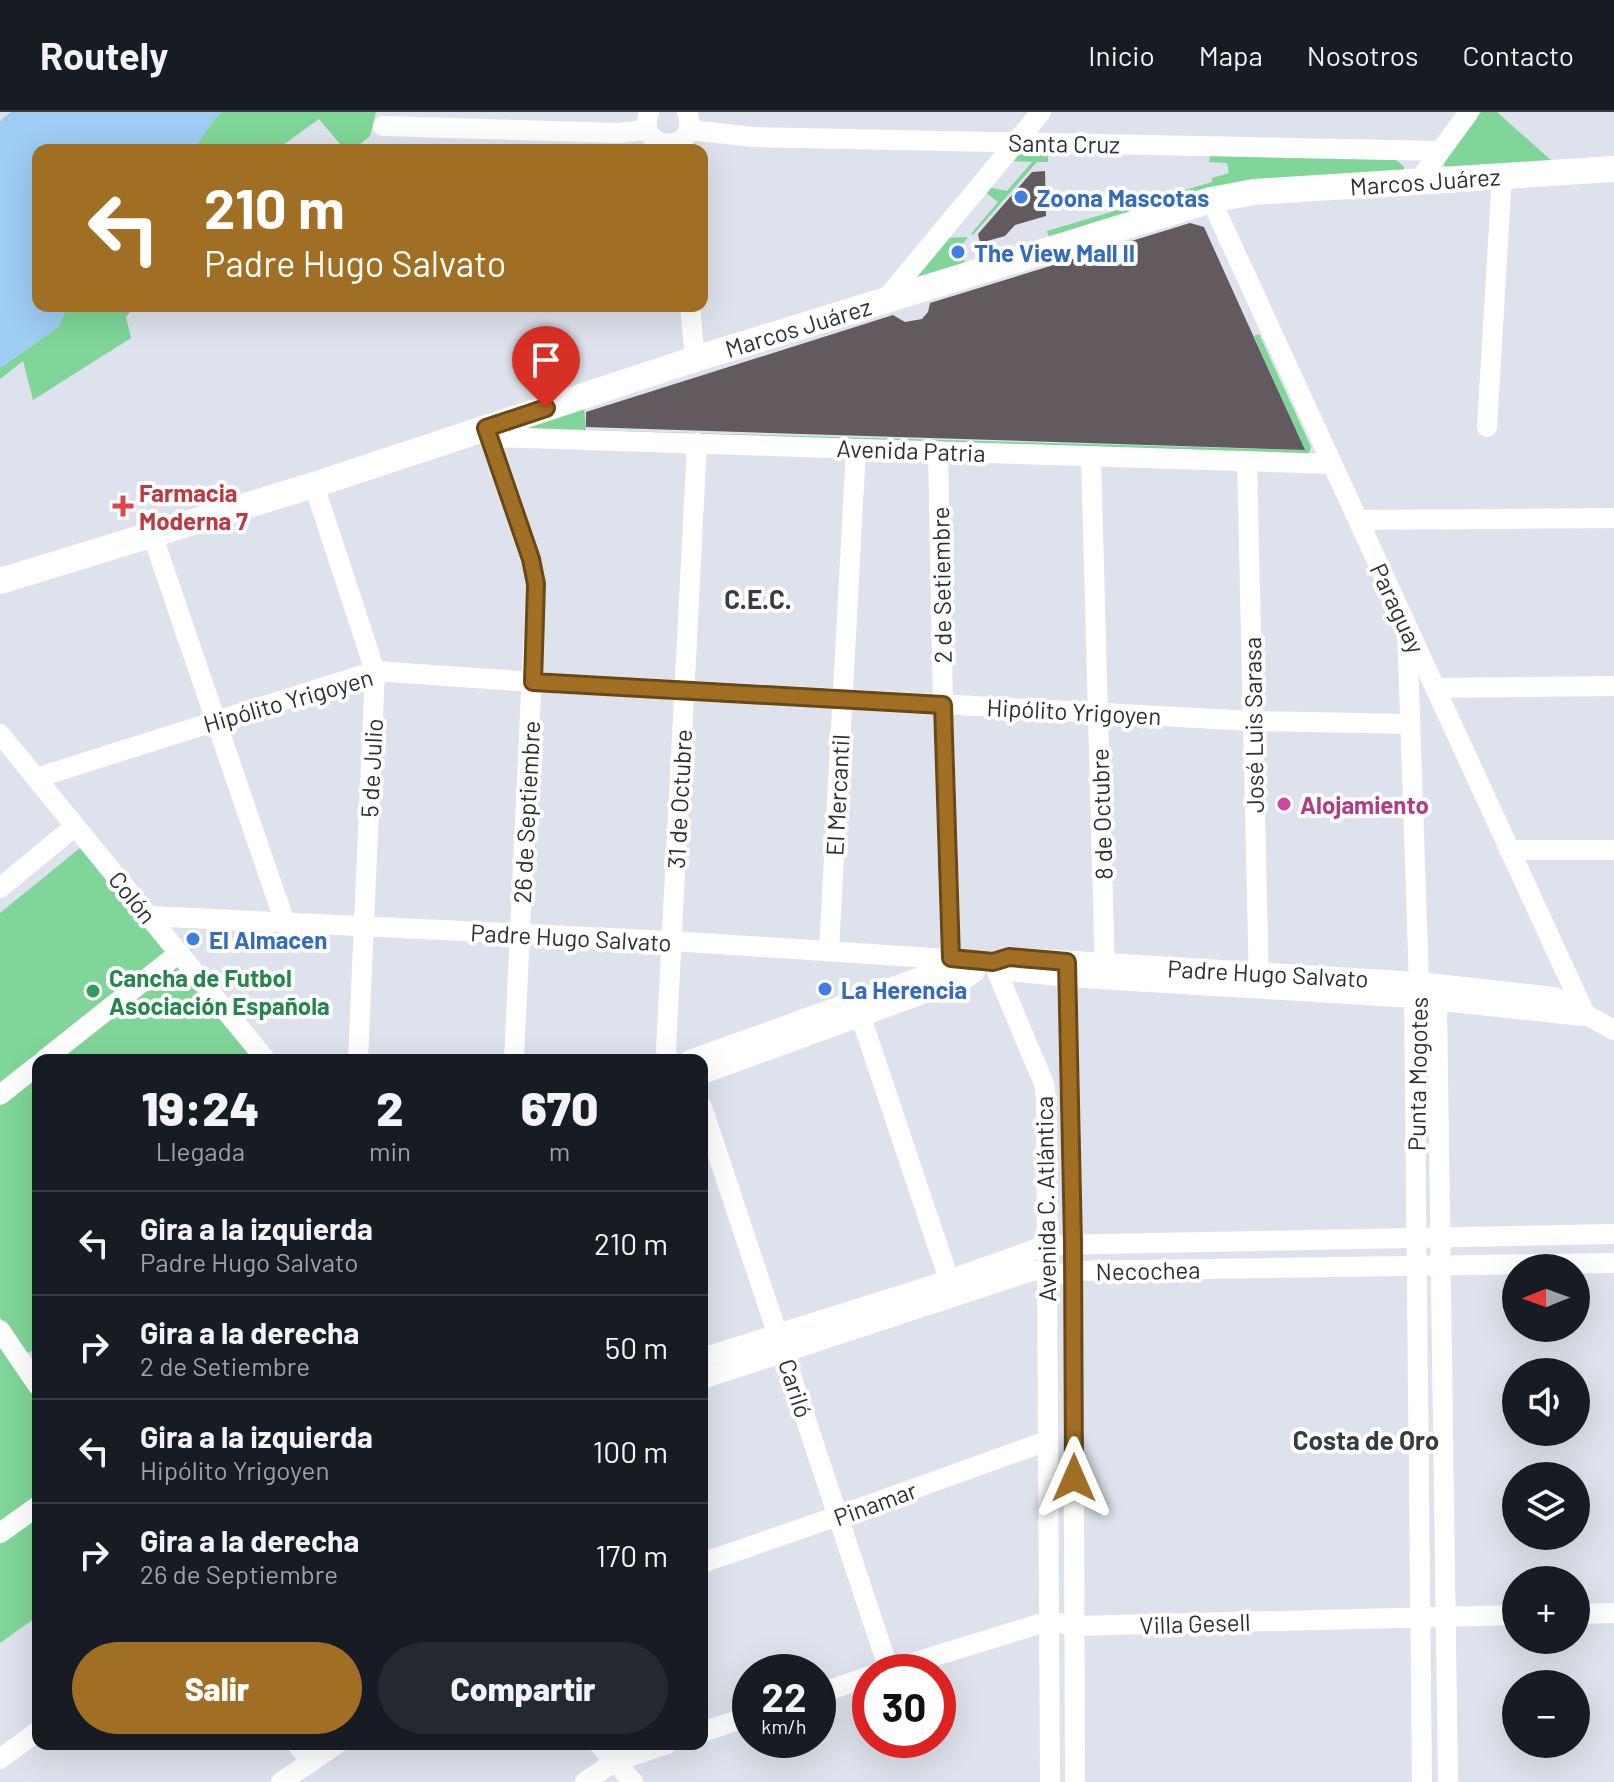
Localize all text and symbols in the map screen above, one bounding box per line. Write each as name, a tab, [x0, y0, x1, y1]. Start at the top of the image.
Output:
text: Routely	[40, 32, 168, 78]
text: Inicio	[1088, 38, 1155, 72]
text: Mapa	[1199, 38, 1263, 72]
text: Nosotros	[1307, 38, 1419, 72]
text: Contacto	[1463, 38, 1574, 72]
street label: Santa Cruz	[1008, 128, 1120, 158]
street label: Marcos Juárez	[1349, 161, 1501, 201]
text: 210 m	[204, 173, 345, 240]
icon: left	[72, 176, 176, 280]
place label: Zoona Mascotas	[1037, 183, 1209, 212]
marker: Zoona Mascotas	[1012, 188, 1030, 206]
place label: The View Mall II	[974, 238, 1135, 267]
text: Padre Hugo Salvato	[204, 241, 506, 284]
marker: The View Mall II	[949, 243, 967, 261]
street label: Marcos Juárez	[722, 291, 874, 363]
pin	[512, 326, 580, 408]
icon: arrive	[524, 338, 568, 382]
street label: Avenida Patria	[836, 433, 986, 467]
place label: Farmacia Moderna 7	[139, 478, 248, 535]
marker: Farmacia Moderna 7	[114, 497, 132, 515]
street label: 2 de Setiembre	[925, 506, 957, 664]
street label: Paraguay	[1365, 558, 1431, 658]
district label: C.E.C.	[724, 583, 792, 614]
street label: José Luis Sarasa	[1237, 637, 1269, 813]
street label: Hipólito Yrigoyen	[200, 662, 376, 738]
street label: Hipólito Yrigoyen	[986, 692, 1162, 730]
street label: 5 de Julio	[354, 718, 388, 818]
street label: 26 de Septiembre	[507, 720, 545, 904]
street label: 31 de Octubre	[661, 729, 697, 869]
street label: El Mercantil	[819, 734, 855, 856]
street label: 8 de Octubre	[1084, 748, 1118, 880]
place label: Alojamiento	[1300, 790, 1429, 819]
marker: Alojamiento	[1275, 795, 1293, 813]
street label: Colón	[103, 865, 163, 929]
street label: Padre Hugo Salvato	[470, 917, 672, 957]
place label: El Almacen	[209, 925, 327, 954]
marker: El Almacen	[184, 930, 202, 948]
street label: Padre Hugo Salvato	[1167, 953, 1369, 993]
place label: Cancha de Futbol Asociación Española	[109, 963, 330, 1020]
place label: La Herencia	[841, 975, 967, 1004]
marker: La Herencia	[816, 980, 834, 998]
marker: Cancha de Futbol Asociación Española	[84, 982, 102, 1000]
street label: Punta Mogotes	[1401, 997, 1433, 1151]
text: 19:24	[142, 1078, 259, 1136]
text: 2	[376, 1078, 404, 1136]
text: 670	[521, 1078, 598, 1136]
street label: Avenida C. Atlántica	[1029, 1096, 1061, 1302]
text: Llegada	[156, 1135, 245, 1166]
text: min	[369, 1135, 411, 1166]
text: m	[549, 1135, 570, 1166]
text: Gira a la izquierda	[140, 1210, 373, 1246]
icon: left	[72, 1221, 116, 1265]
text: 210 m	[594, 1225, 668, 1261]
text: Padre Hugo Salvato	[140, 1246, 358, 1277]
north arrow	[1502, 1254, 1590, 1342]
map controls	[1502, 1254, 1590, 1758]
street label: Necochea	[1095, 1255, 1201, 1285]
text: Gira a la derecha	[140, 1314, 359, 1350]
icon: right	[72, 1325, 116, 1369]
text: 50 m	[605, 1329, 668, 1365]
text: 2 de Setiembre	[140, 1350, 310, 1381]
street label: Cariló	[773, 1355, 819, 1421]
button: sound	[1502, 1358, 1590, 1446]
text: Gira a la izquierda	[140, 1418, 373, 1454]
district label: Costa de Oro	[1293, 1424, 1439, 1455]
icon: left	[72, 1429, 116, 1473]
text: 100 m	[593, 1433, 668, 1469]
position arrow	[1032, 1436, 1116, 1520]
text: Hipólito Yrigoyen	[140, 1454, 329, 1485]
button: layers	[1502, 1462, 1590, 1550]
street label: Pinamar	[829, 1475, 921, 1531]
text: Gira a la derecha	[140, 1522, 359, 1558]
icon: right	[72, 1533, 116, 1577]
text: 170 m	[596, 1537, 668, 1573]
text: 26 de Septiembre	[140, 1558, 338, 1589]
button: +	[1502, 1566, 1590, 1654]
street label: Villa Gesell	[1139, 1607, 1251, 1639]
button: Salir	[72, 1642, 362, 1734]
button: Compartir	[378, 1642, 668, 1734]
speed limit sign: 30	[852, 1654, 956, 1758]
button: −	[1502, 1670, 1590, 1758]
text: 22	[762, 1672, 806, 1720]
text: km/h	[761, 1714, 807, 1738]

